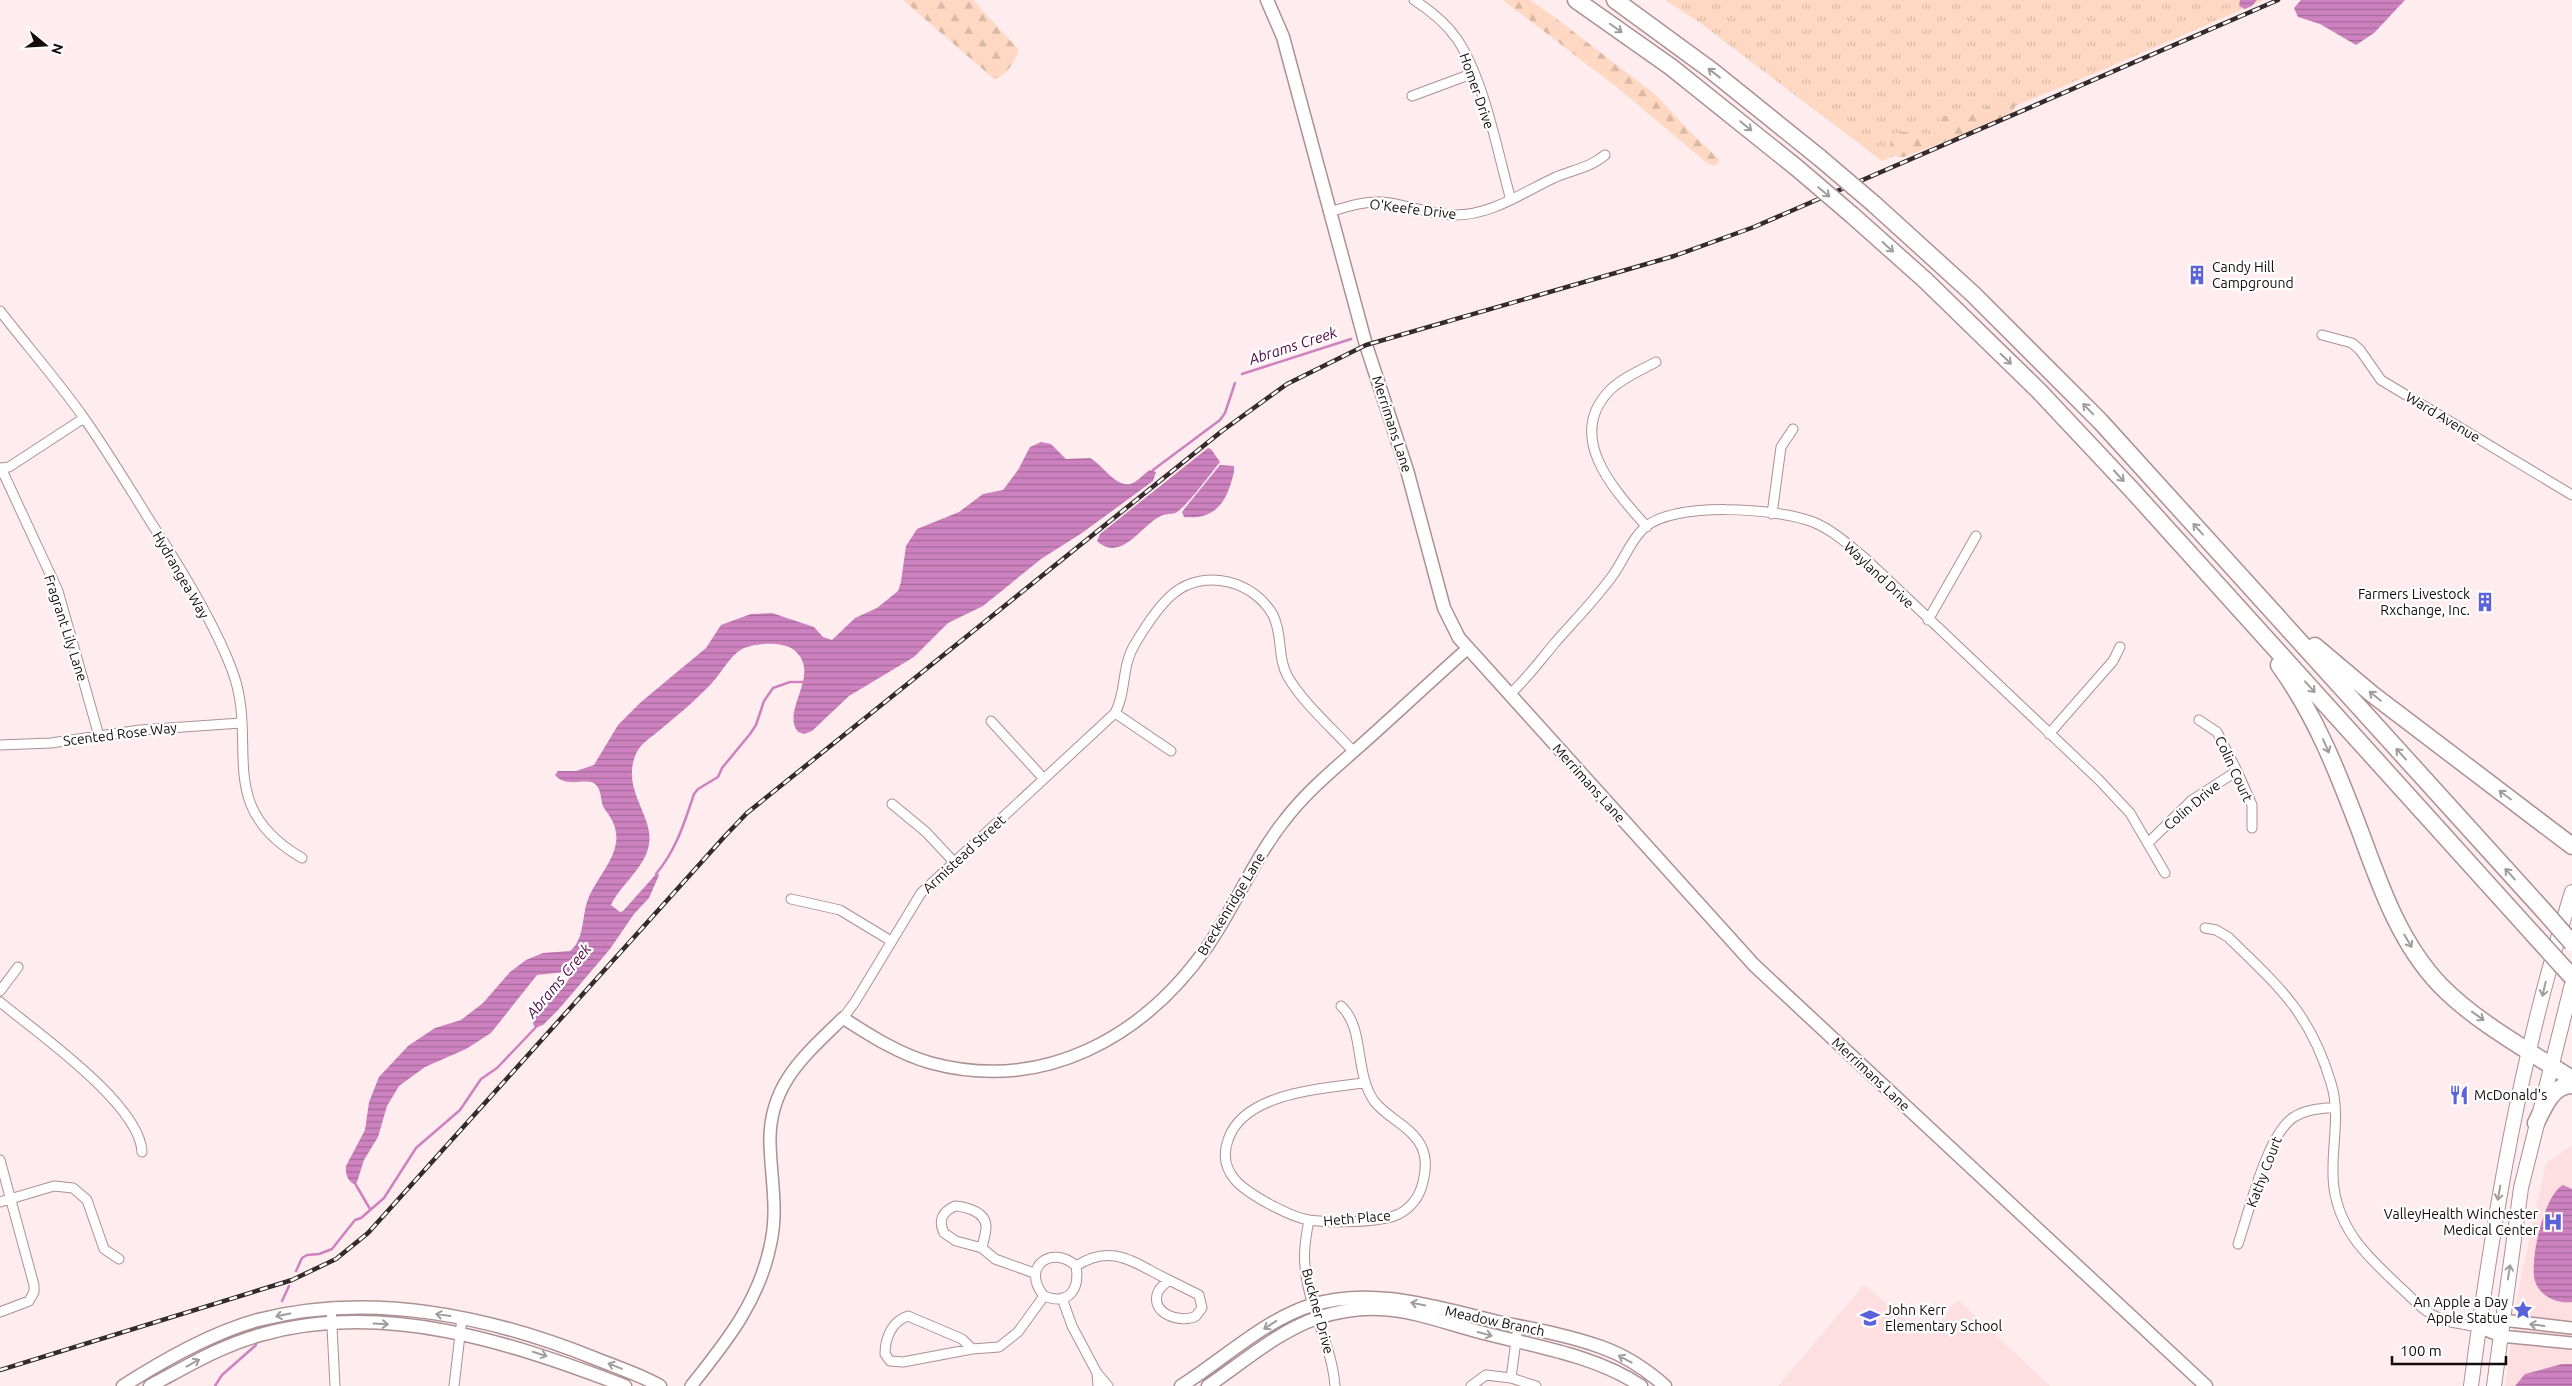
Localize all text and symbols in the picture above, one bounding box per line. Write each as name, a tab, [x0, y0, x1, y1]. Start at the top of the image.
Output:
north arrow	[20, 20, 70, 70]
one-way arrow	[1609, 23, 1623, 33]
text: N	[48, 42, 67, 56]
street label: Homer Drive	[1457, 51, 1497, 131]
one-way arrow	[1708, 67, 1721, 78]
one-way arrow	[1739, 120, 1752, 131]
one-way arrow	[1818, 186, 1831, 197]
street label: O'Keefe Drive	[1369, 196, 1457, 222]
one-way arrow	[1882, 241, 1895, 253]
place label: Candy Hill Campground	[2212, 259, 2294, 291]
building icon: Candy Hill Campground	[2186, 264, 2208, 286]
water label: Abrams Creek	[1246, 323, 1339, 368]
one-way arrow	[2000, 353, 2013, 365]
street label: Merrimans Lane	[1369, 374, 1415, 474]
street label: Ward Avenue	[2403, 389, 2483, 445]
one-way arrow	[2082, 403, 2094, 415]
one-way arrow	[2113, 470, 2125, 483]
one-way arrow	[2192, 522, 2204, 535]
street label: Hydrangea Way	[150, 529, 213, 622]
street label: Wayland Drive	[1841, 538, 1917, 612]
street label: Fragrant Lily Lane	[41, 573, 91, 683]
place label: Farmers Livestock Rxchange, Inc.	[2358, 586, 2470, 618]
building icon: Farmers Livestock Rxchange, Inc.	[2474, 591, 2496, 613]
one-way arrow	[2305, 680, 2316, 693]
one-way arrow	[2369, 691, 2382, 702]
street label: Scented Rose Way	[62, 719, 178, 749]
street label: Colin Court	[2212, 734, 2256, 805]
one-way arrow	[2321, 738, 2331, 753]
street label: Merrimans Lane	[1549, 740, 1629, 826]
one-way arrow	[2395, 747, 2407, 760]
street label: Colin Drive	[2161, 777, 2223, 833]
one-way arrow	[2499, 790, 2512, 801]
street label: Armistead Street	[919, 811, 1009, 896]
street label: Breckenridge Lane	[1194, 850, 1268, 958]
one-way arrow	[2504, 868, 2516, 881]
one-way arrow	[2403, 934, 2413, 948]
water label: Abrams Creek	[522, 940, 595, 1022]
one-way arrow	[2539, 981, 2548, 997]
one-way arrow	[2471, 1011, 2485, 1021]
street label: Merrimans Lane	[1829, 1034, 1913, 1114]
restaurant icon: McDonald's	[2448, 1084, 2470, 1106]
place label: McDonald's	[2474, 1087, 2547, 1103]
street label: Kathy Court	[2243, 1134, 2285, 1210]
one-way arrow	[2493, 1185, 2503, 1201]
place label: ValleyHealth Winchester Medical Center	[2384, 1206, 2539, 1238]
street label: Heth Place	[1323, 1207, 1391, 1229]
hospital icon: ValleyHealth Winchester Medical Center	[2542, 1211, 2564, 1233]
one-way arrow	[2504, 1265, 2514, 1281]
street label: Buckner Drive	[1299, 1267, 1337, 1355]
place label: An Apple a Day Apple Statue	[2413, 1294, 2508, 1326]
one-way arrow	[1410, 1299, 1426, 1308]
place icon: An Apple a Day Apple Statue	[2512, 1299, 2534, 1321]
place label: John Kerr Elementary School	[1885, 1302, 2003, 1334]
street label: Meadow Branch	[1444, 1303, 1546, 1339]
school or university icon: John Kerr Elementary School	[1859, 1307, 1881, 1329]
one-way arrow	[435, 1310, 451, 1320]
one-way arrow	[276, 1311, 292, 1320]
one-way arrow	[373, 1319, 389, 1328]
one-way arrow	[2529, 1320, 2545, 1330]
one-way arrow	[1263, 1321, 1277, 1331]
one-way arrow	[1477, 1329, 1493, 1339]
scale bar	[2392, 1334, 2506, 1366]
text: 100 m	[2400, 1342, 2442, 1359]
one-way arrow	[532, 1350, 548, 1359]
one-way arrow	[1618, 1354, 1633, 1363]
one-way arrow	[185, 1357, 199, 1367]
one-way arrow	[608, 1361, 623, 1371]

